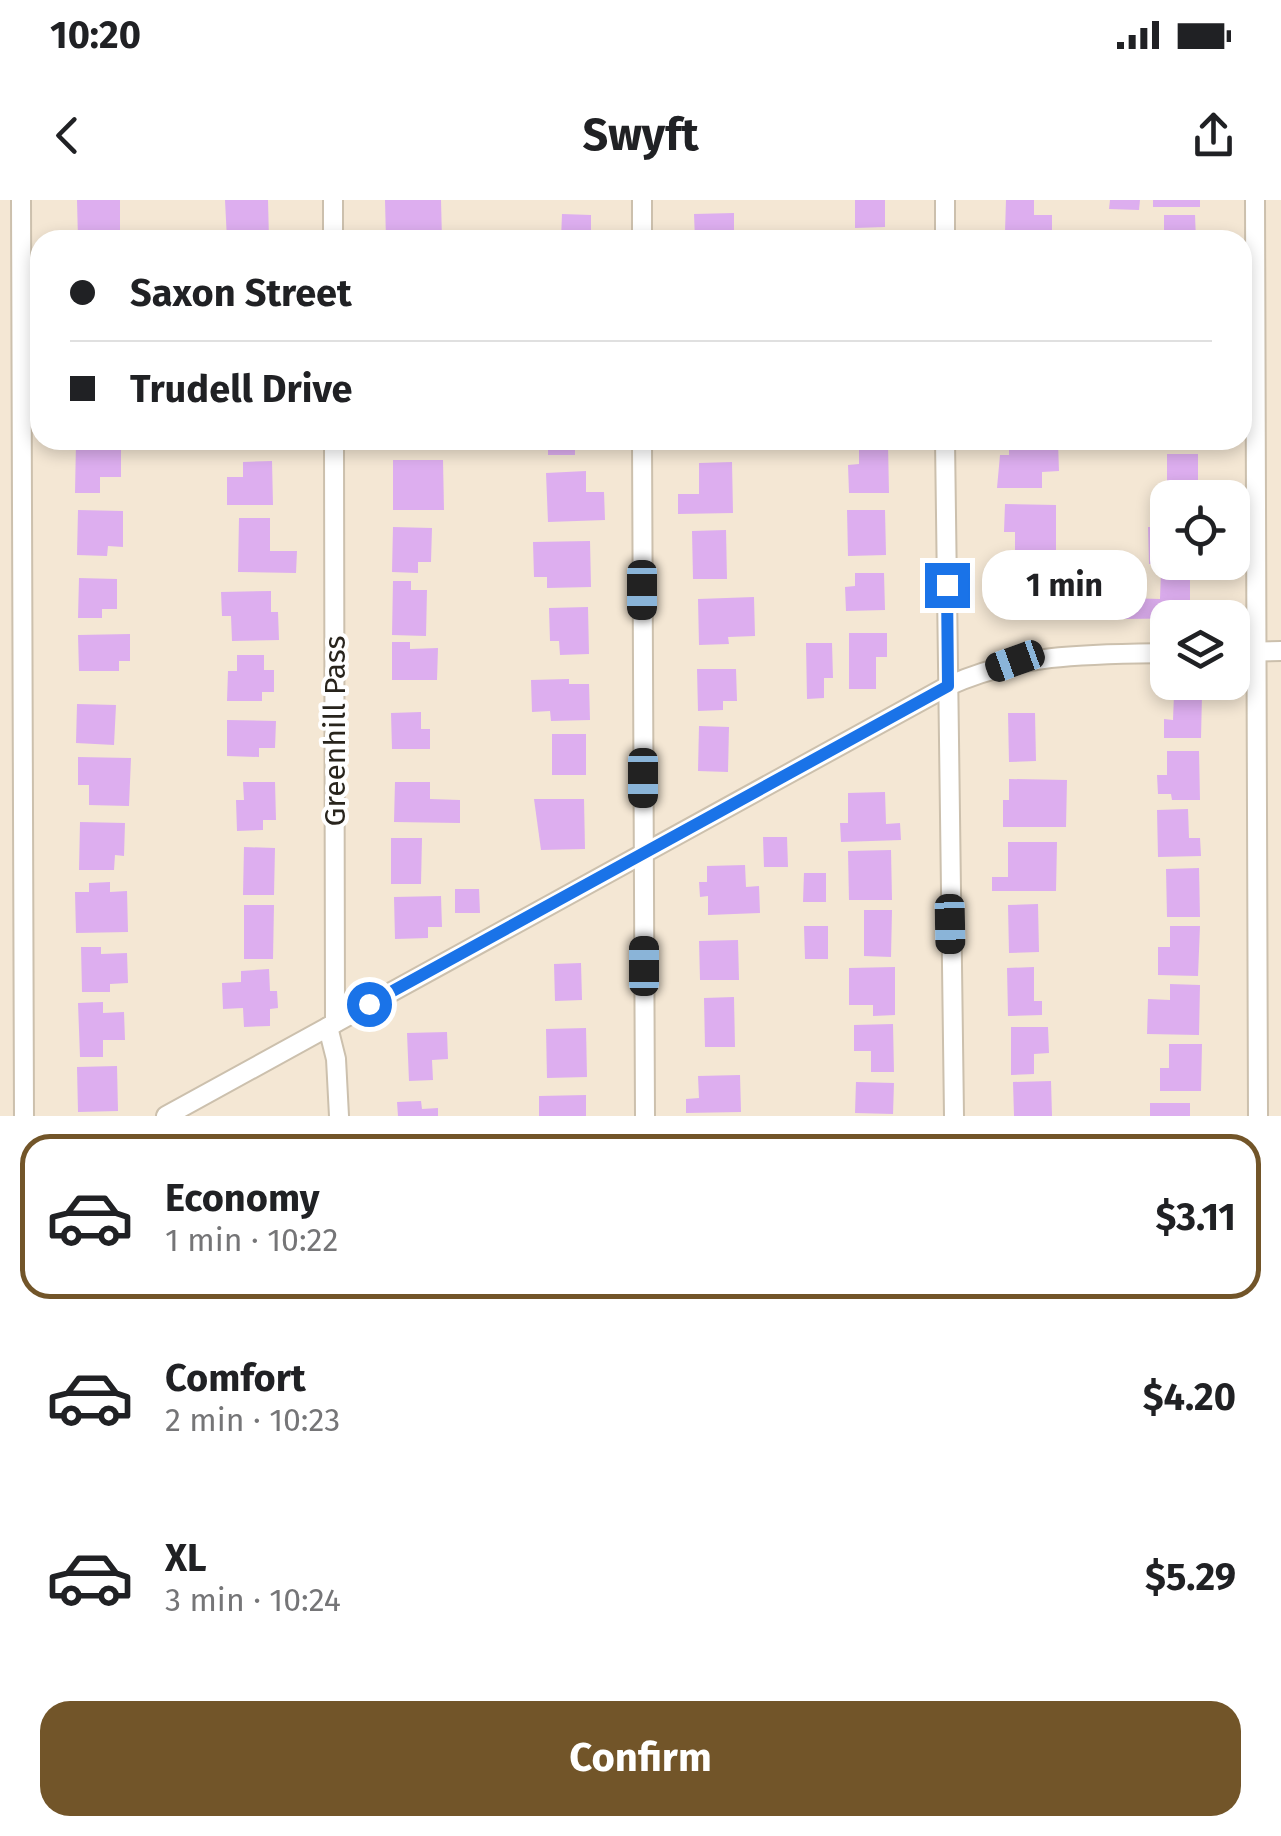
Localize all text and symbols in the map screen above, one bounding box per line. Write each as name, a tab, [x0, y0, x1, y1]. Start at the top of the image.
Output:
text: 10:20	[50, 12, 141, 58]
icon: back	[40, 108, 95, 163]
text: Swyft	[582, 108, 699, 162]
icon: share	[1186, 108, 1241, 163]
text: Saxon Street	[130, 270, 352, 316]
text: Trudell Drive	[130, 366, 353, 412]
map controls	[1150, 480, 1250, 700]
button: locate	[1150, 480, 1250, 580]
callout: 1 min	[982, 550, 1147, 620]
car	[627, 560, 657, 620]
route end	[925, 563, 970, 608]
text: 1 min	[1026, 566, 1103, 604]
button: layers	[1150, 600, 1250, 700]
street label: Greenhill Pass	[317, 636, 353, 826]
car	[982, 637, 1048, 685]
car	[628, 748, 658, 808]
car	[934, 894, 966, 954]
car	[629, 936, 659, 996]
route start	[347, 982, 392, 1027]
icon: car	[45, 1172, 135, 1262]
text: Economy	[165, 1175, 320, 1221]
text: $3.11	[1155, 1194, 1236, 1240]
text: 1 min · 10:22	[165, 1221, 338, 1259]
icon: car	[45, 1352, 135, 1442]
text: Comfort	[165, 1355, 306, 1401]
text: $4.20	[1143, 1374, 1236, 1420]
text: 2 min · 10:23	[165, 1401, 340, 1439]
icon: car	[45, 1532, 135, 1622]
text: XL	[165, 1535, 207, 1581]
text: $5.29	[1145, 1554, 1236, 1600]
text: 3 min · 10:24	[165, 1581, 341, 1619]
button: Confirm	[40, 1701, 1241, 1816]

